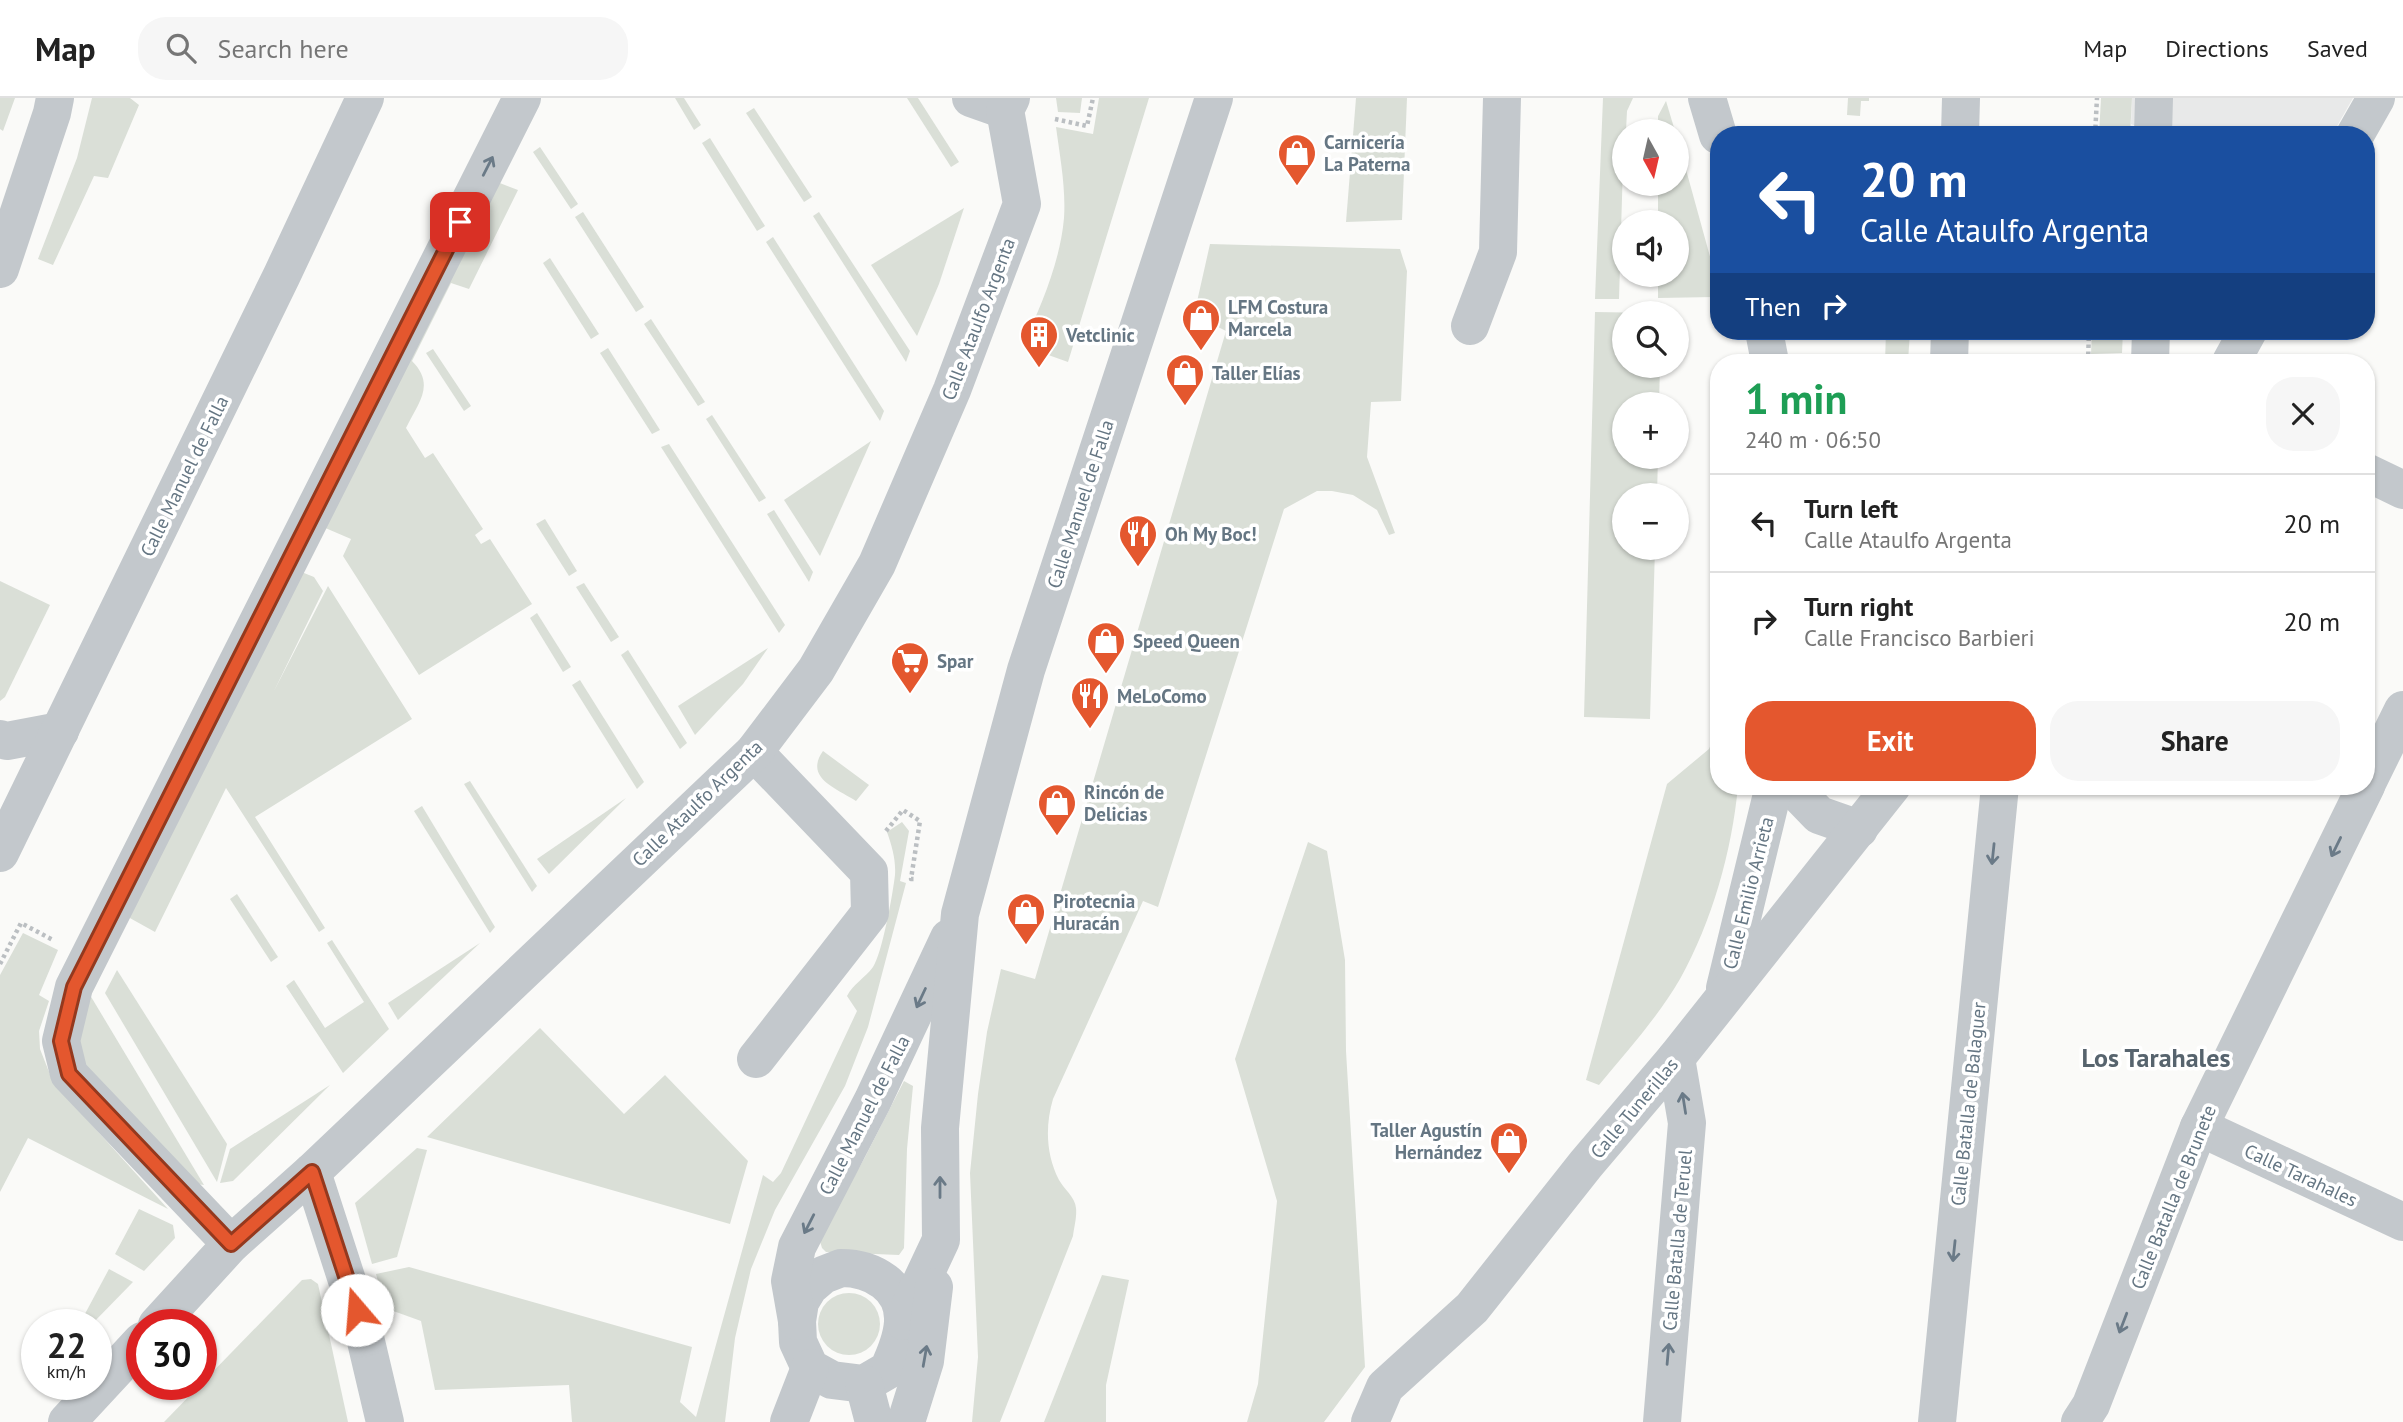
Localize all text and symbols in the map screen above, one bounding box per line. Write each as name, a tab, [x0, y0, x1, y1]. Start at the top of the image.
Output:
search box	[138, 17, 628, 80]
text: Map	[35, 27, 96, 70]
icon: search	[162, 29, 200, 67]
text: Search here	[218, 32, 349, 65]
text: Map	[2083, 33, 2127, 64]
text: Directions	[2165, 33, 2269, 64]
text: Saved	[2307, 33, 2368, 64]
north arrow	[1612, 119, 1689, 196]
map controls	[1612, 119, 1689, 560]
place label: Carnicería La Paterna	[1324, 130, 1410, 176]
shop icon: Carnicería La Paterna	[1276, 132, 1318, 187]
text: 20 m	[1860, 147, 1967, 211]
icon: left	[1745, 154, 1836, 245]
one-way arrow	[481, 156, 495, 177]
pin	[430, 192, 490, 252]
icon: arrive	[441, 203, 479, 241]
text: Calle Ataulfo Argenta	[1860, 209, 2149, 251]
button: sound	[1612, 210, 1689, 287]
street label: Calle Ataulfo Argenta	[936, 234, 1020, 404]
icon: right	[1815, 287, 1853, 325]
text: Then	[1745, 290, 1801, 323]
place label: LFM Costura Marcela	[1228, 295, 1328, 341]
shop icon: LFM Costura Marcela	[1180, 297, 1222, 352]
button: search	[1612, 301, 1689, 378]
building icon: Vetclinic	[1018, 314, 1060, 369]
place label: Vetclinic	[1065, 323, 1135, 347]
shop icon: Taller Elías	[1164, 352, 1206, 407]
place label: Taller Elías	[1212, 361, 1301, 385]
text: 1 min	[1745, 371, 1847, 426]
button: close	[2266, 377, 2340, 451]
street label: Calle Manuel de Falla	[135, 392, 233, 560]
button: +	[1612, 392, 1689, 469]
street label: Calle Manuel de Falla	[1041, 417, 1119, 591]
text: 240 m · 06:50	[1745, 425, 1881, 454]
button: −	[1612, 483, 1689, 560]
text: Turn left	[1804, 492, 1898, 525]
icon: left	[1745, 504, 1783, 542]
text: 20 m	[2284, 507, 2340, 540]
restaurant icon: Oh My Boc!	[1117, 513, 1159, 568]
place label: Oh My Boc!	[1165, 522, 1257, 546]
text: Calle Ataulfo Argenta	[1804, 525, 2012, 554]
text: Turn right	[1804, 590, 1913, 623]
icon: right	[1745, 602, 1783, 640]
text: 20 m	[2284, 605, 2340, 638]
shop icon: Speed Queen	[1085, 620, 1127, 675]
text: Calle Francisco Barbieri	[1804, 623, 2035, 652]
place label: Speed Queen	[1133, 629, 1240, 653]
supermarket icon: Spar	[889, 640, 931, 695]
place label: Spar	[937, 649, 974, 673]
restaurant icon: MeLoComo	[1069, 675, 1111, 730]
place label: MeLoComo	[1117, 684, 1207, 708]
button: Exit	[1745, 701, 2036, 781]
button: Share	[2050, 701, 2340, 781]
street label: Calle Ataulfo Argenta	[627, 735, 767, 871]
place label: Rincón de Delicias	[1084, 780, 1164, 826]
shop icon: Rincón de Delicias	[1036, 782, 1078, 837]
street label: Calle Emilio Arrieta	[1717, 814, 1779, 972]
one-way arrow	[2328, 836, 2342, 857]
one-way arrow	[1986, 842, 1999, 864]
place label: Pirotecnia Huracán	[1053, 889, 1135, 935]
shop icon: Pirotecnia Huracán	[1005, 891, 1047, 946]
one-way arrow	[914, 987, 927, 1008]
street label: Calle Batalla de Balaguer	[1945, 1000, 1991, 1207]
street label: Calle Manuel de Falla	[813, 1031, 915, 1199]
district label: Los Tarahales	[2082, 1041, 2230, 1074]
street label: Calle Tunerillas	[1585, 1053, 1683, 1163]
one-way arrow	[1677, 1092, 1690, 1115]
street label: Calle Batalla de Brunete	[2125, 1101, 2221, 1293]
place label: Taller Agustín Hernández	[1371, 1118, 1482, 1164]
shop icon: Taller Agustín Hernández	[1488, 1120, 1530, 1175]
street label: Calle Tarahales	[2241, 1138, 2361, 1212]
street label: Calle Batalla de Teruel	[1657, 1148, 1697, 1332]
one-way arrow	[933, 1176, 947, 1199]
one-way arrow	[802, 1213, 815, 1234]
one-way arrow	[1947, 1239, 1960, 1262]
position arrow	[320, 1273, 394, 1347]
speed limit sign: 30	[126, 1309, 217, 1400]
one-way arrow	[2116, 1311, 2129, 1333]
text: 22	[47, 1322, 86, 1368]
one-way arrow	[1662, 1343, 1675, 1366]
one-way arrow	[918, 1345, 932, 1368]
text: km/h	[47, 1360, 86, 1383]

